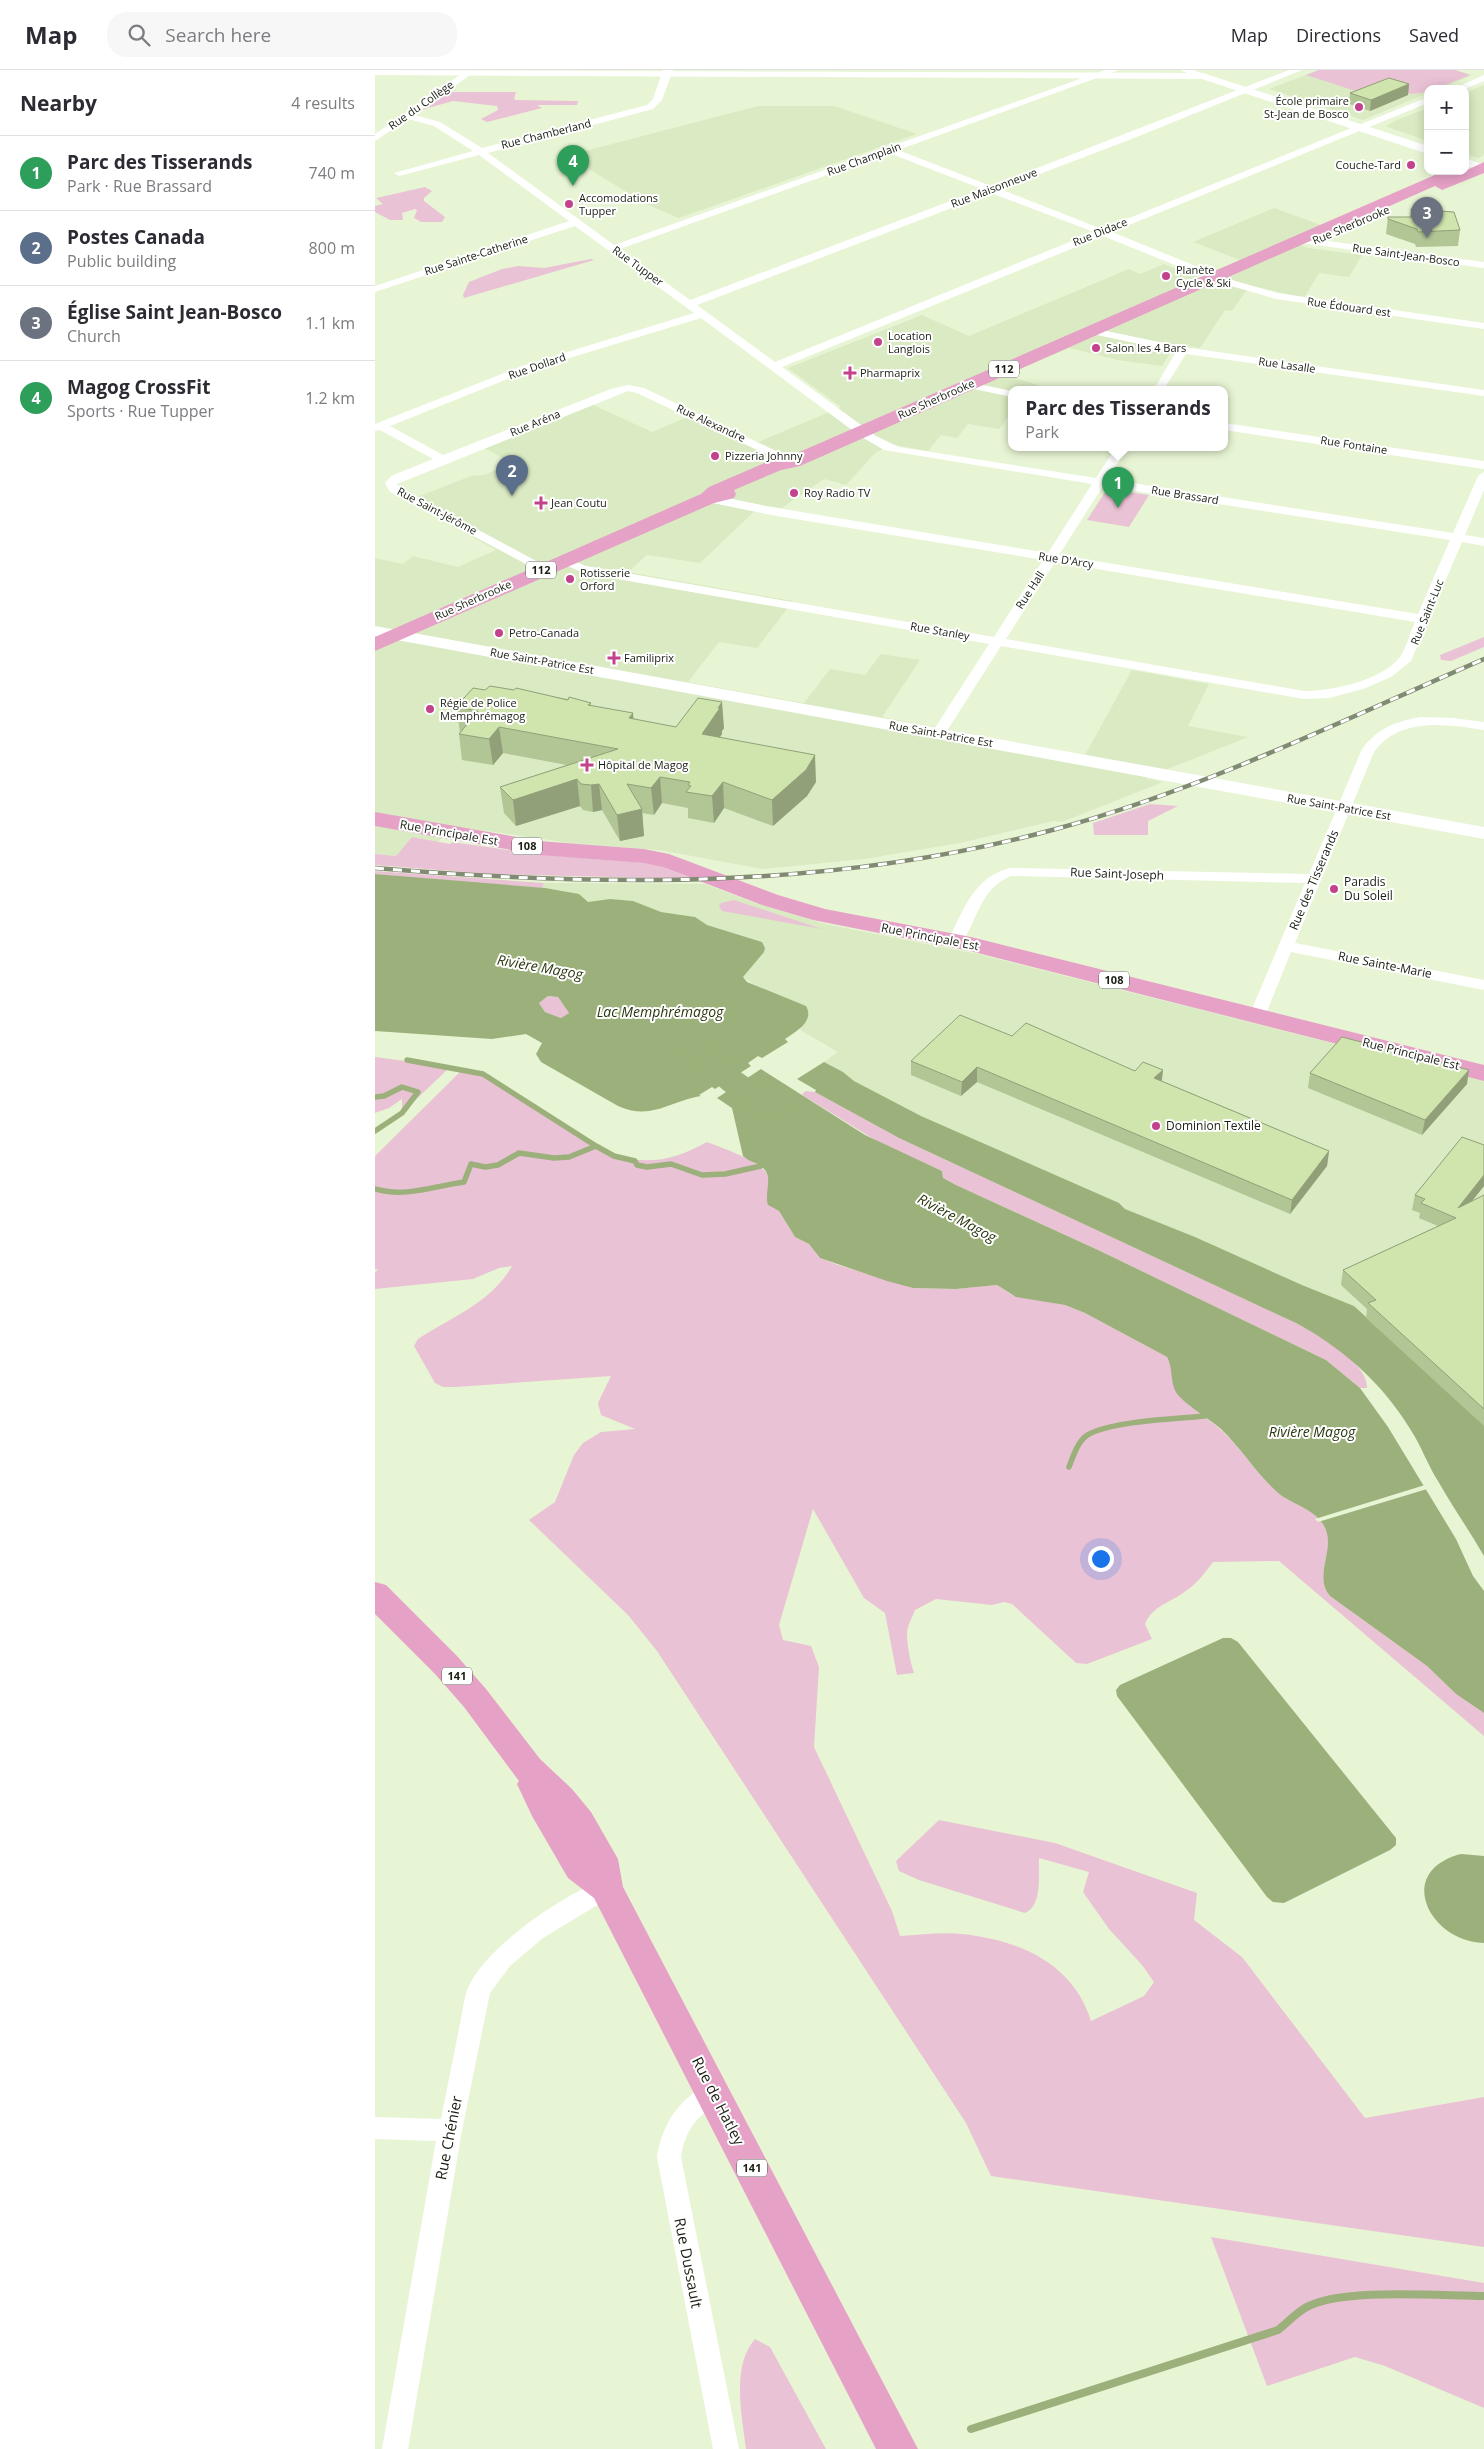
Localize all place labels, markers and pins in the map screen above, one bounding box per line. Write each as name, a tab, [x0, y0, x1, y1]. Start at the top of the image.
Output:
place label: École primaire St-Jean de Bosco	[1264, 93, 1349, 121]
marker: École primaire St-Jean de Bosco	[1353, 101, 1365, 113]
pin: 4	[557, 145, 589, 186]
place label: Couche-Tard	[1336, 157, 1401, 172]
marker: Couche-Tard	[1405, 159, 1417, 171]
place label: Accomodations Tupper	[579, 190, 658, 218]
pin: 3	[1411, 197, 1443, 238]
marker: Accomodations Tupper	[563, 198, 575, 210]
place label: Planète Cycle & Ski	[1176, 262, 1231, 290]
marker: Planète Cycle & Ski	[1160, 270, 1172, 282]
place label: Location Langlois	[888, 328, 932, 356]
marker: Location Langlois	[872, 336, 884, 348]
place label: Salon les 4 Bars	[1106, 340, 1186, 355]
marker: Salon les 4 Bars	[1090, 342, 1102, 354]
place label: Pharmaprix	[860, 365, 920, 380]
marker: Pharmaprix	[844, 367, 856, 379]
place label: Pizzeria Johnny	[725, 448, 803, 463]
marker: Pizzeria Johnny	[709, 450, 721, 462]
pin: 2	[496, 455, 528, 496]
pin: 1	[1102, 467, 1134, 508]
place label: Roy Radio TV	[804, 485, 871, 500]
marker: Roy Radio TV	[788, 487, 800, 499]
place label: Jean Coutu	[550, 495, 607, 510]
marker: Jean Coutu	[535, 497, 547, 509]
place label: Rotisserie Orford	[580, 565, 630, 593]
marker: Rotisserie Orford	[564, 573, 576, 585]
place label: Petro-Canada	[509, 625, 579, 640]
marker: Petro-Canada	[493, 627, 505, 639]
place label: Familiprix	[624, 650, 674, 665]
marker: Familiprix	[608, 652, 620, 664]
place label: Régie de Police Memphrémagog	[440, 695, 525, 723]
marker: Régie de Police Memphrémagog	[424, 703, 436, 715]
place label: Hôpital de Magog	[598, 757, 688, 772]
marker: Hôpital de Magog	[580, 758, 594, 772]
place label: Paradis Du Soleil	[1344, 873, 1393, 904]
marker: Paradis Du Soleil	[1328, 883, 1340, 895]
place label: Dominion Textile	[1166, 1117, 1261, 1134]
marker: Dominion Textile	[1150, 1120, 1162, 1132]

